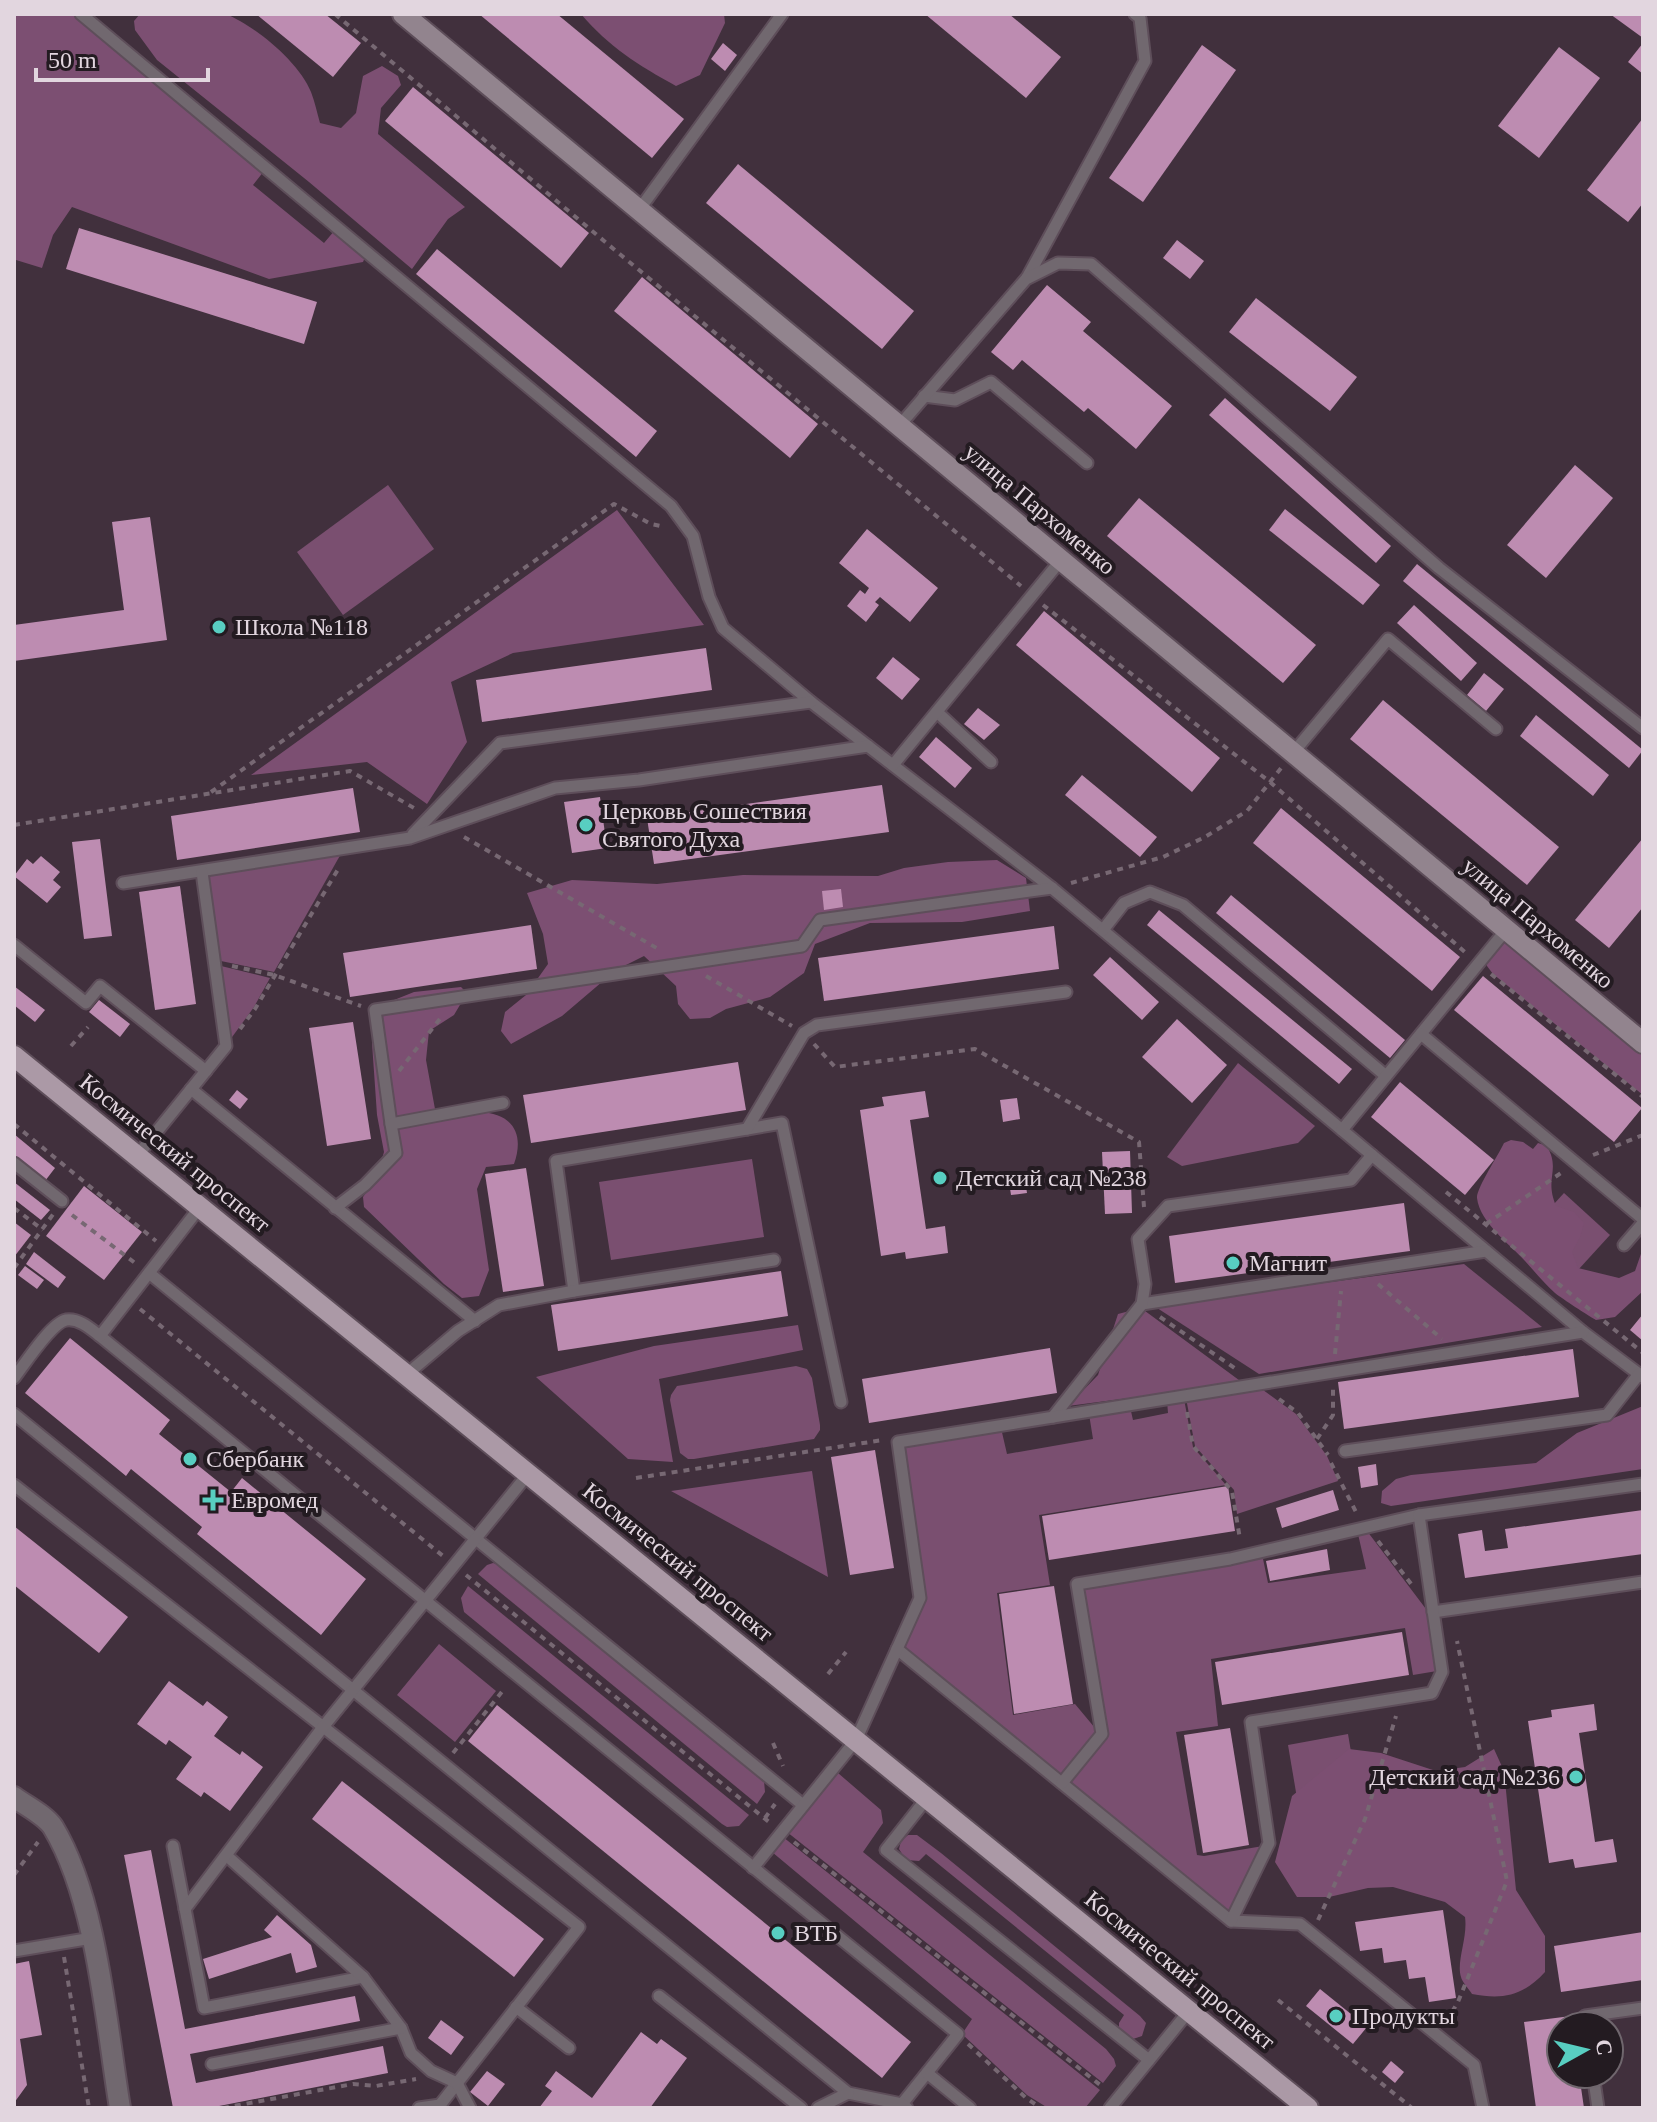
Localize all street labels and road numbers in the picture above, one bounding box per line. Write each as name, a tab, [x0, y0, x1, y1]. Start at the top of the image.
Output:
street label: улица Пархоменко	[959, 438, 1121, 580]
street label: улица Пархоменко	[1457, 852, 1619, 994]
street label: Космический проспект	[75, 1068, 276, 1238]
street label: Космический проспект	[578, 1477, 779, 1647]
street label: Космический проспект	[1080, 1885, 1281, 2055]

